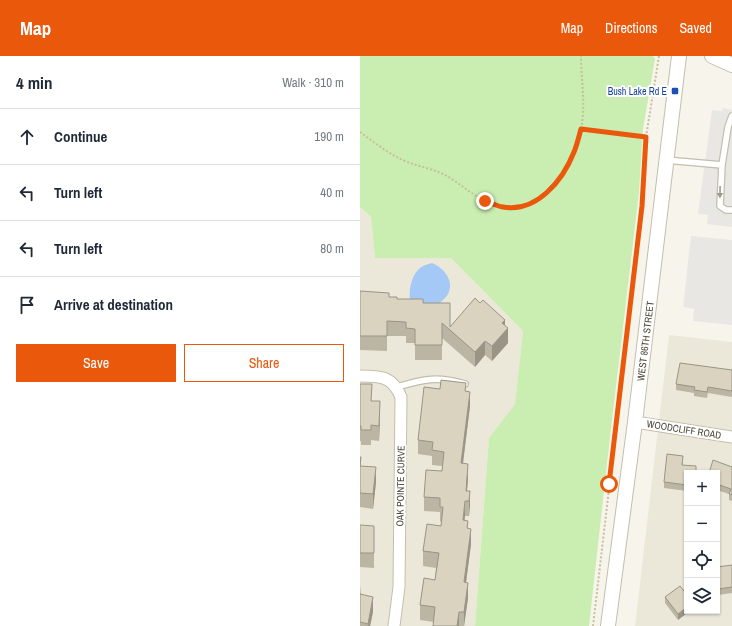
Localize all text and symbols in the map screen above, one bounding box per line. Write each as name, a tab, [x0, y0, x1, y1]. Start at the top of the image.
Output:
text: Map	[20, 15, 51, 41]
text: Map	[561, 19, 583, 37]
text: Directions	[605, 19, 657, 37]
text: Saved	[679, 19, 712, 37]
text: 4 min	[16, 71, 52, 94]
text: Walk · 310 m	[282, 74, 344, 91]
place label: Bush Lake Rd E	[608, 85, 667, 98]
marker: Bush Lake Rd E	[670, 86, 680, 96]
icon: ahead	[16, 126, 38, 148]
text: Continue	[54, 126, 107, 147]
text: 190 m	[314, 128, 344, 145]
icon: left	[16, 182, 38, 204]
text: Turn left	[54, 182, 102, 203]
text: 40 m	[320, 184, 344, 201]
one-way arrow	[717, 186, 723, 199]
route end	[476, 192, 494, 210]
icon: left	[16, 238, 38, 260]
text: Turn left	[54, 238, 102, 259]
text: 80 m	[320, 240, 344, 257]
icon: arrive	[16, 294, 38, 316]
text: Arrive at destination	[54, 294, 173, 315]
street label: WEST 86TH STREET	[634, 300, 657, 382]
button: Save	[16, 344, 176, 382]
button: Share	[184, 344, 344, 382]
street label: WOODCLIFF ROAD	[646, 417, 722, 442]
street label: OAK POINTE CURVE	[393, 445, 408, 527]
map controls	[684, 470, 720, 614]
button: +	[684, 470, 720, 506]
route start	[600, 475, 618, 493]
button: −	[684, 506, 720, 542]
button: locate	[684, 542, 720, 578]
button: layers	[684, 578, 720, 614]

